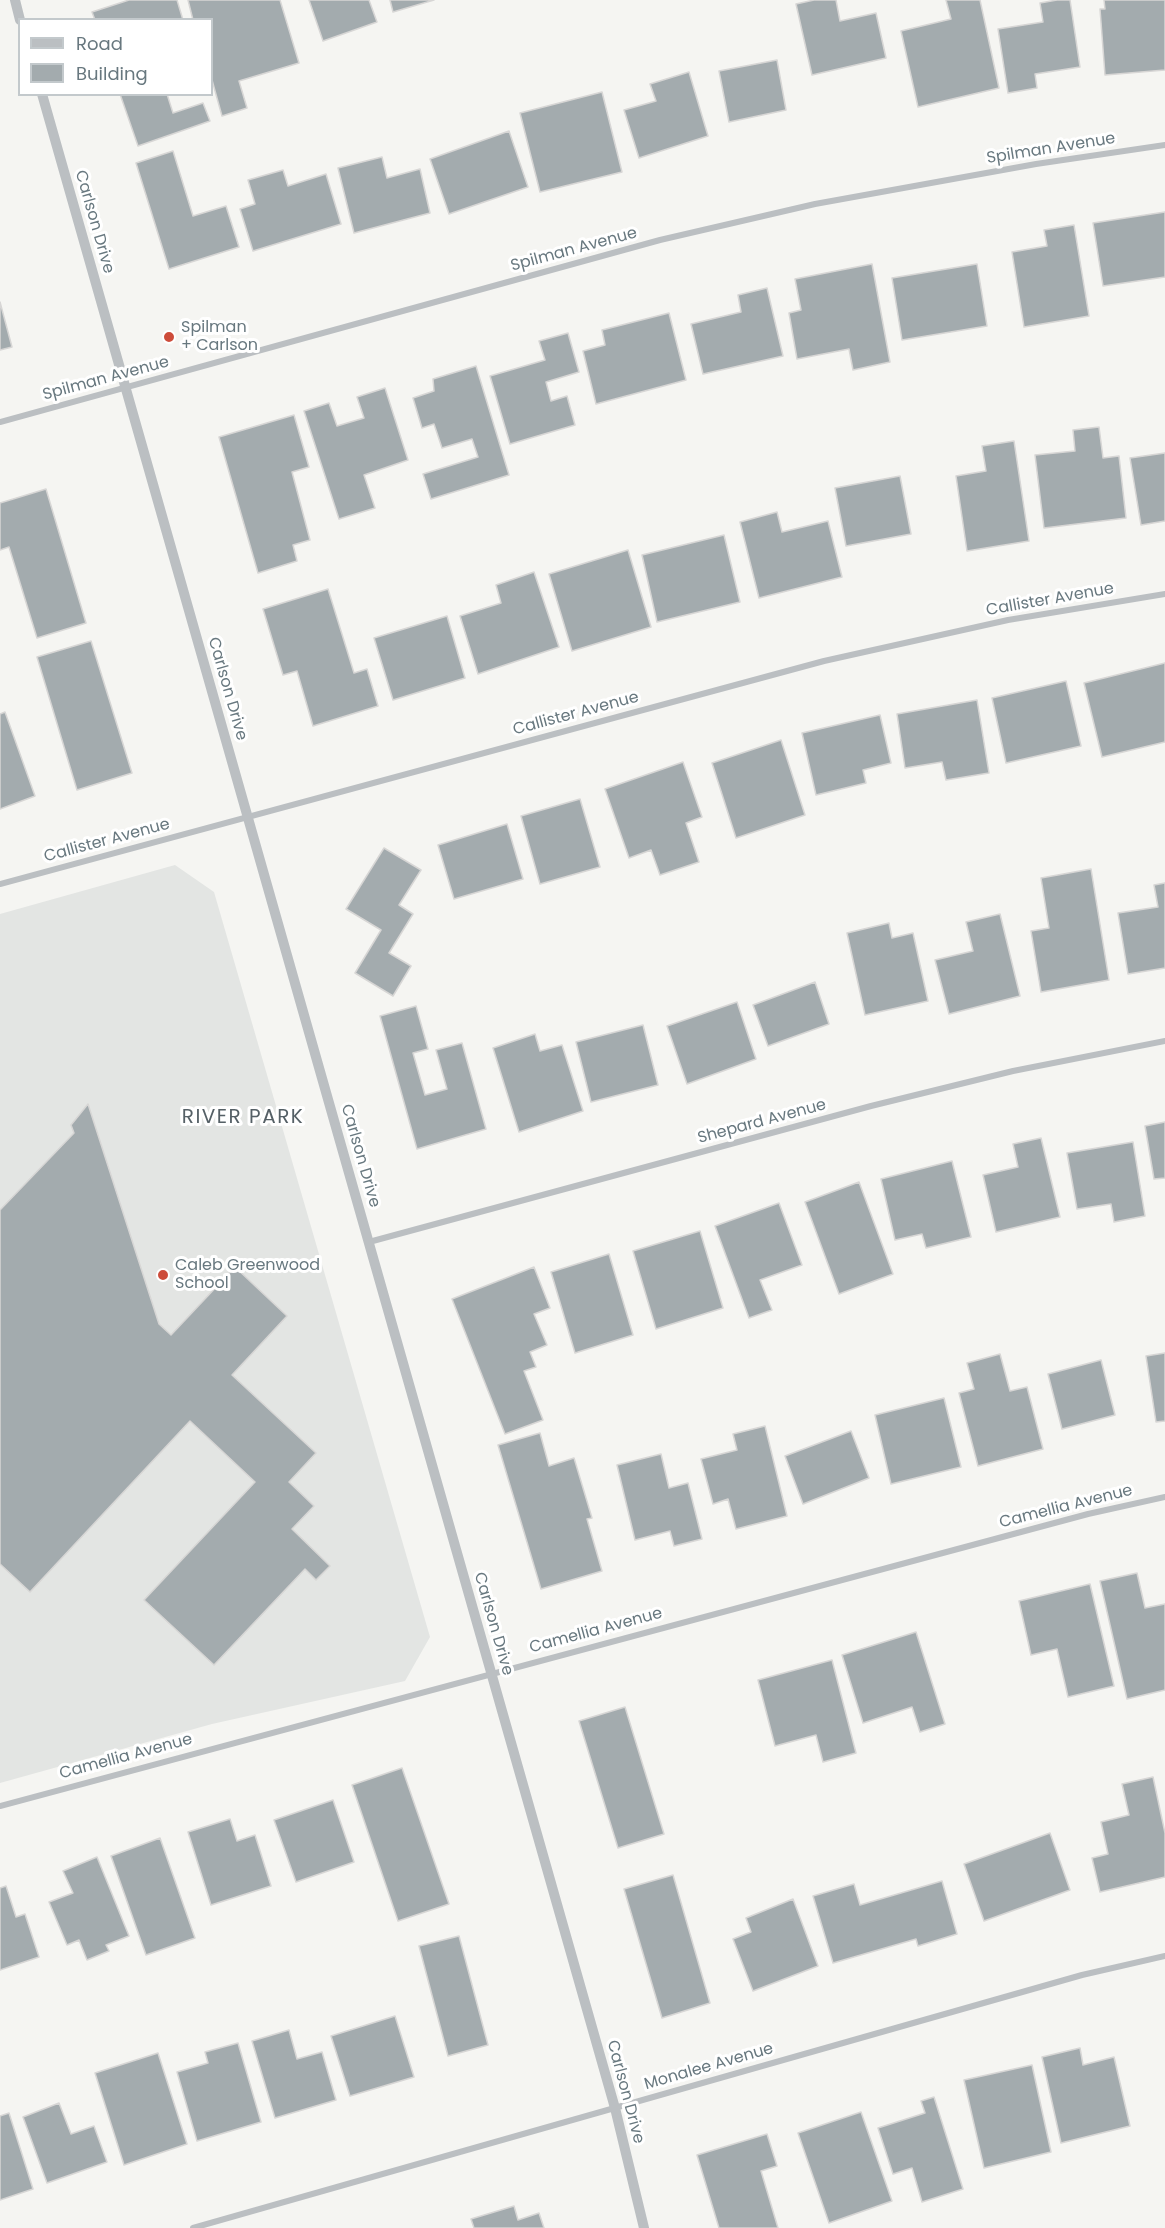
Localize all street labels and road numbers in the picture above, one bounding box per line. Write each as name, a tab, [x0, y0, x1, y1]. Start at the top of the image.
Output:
street label: Spilman Avenue	[985, 129, 1117, 169]
street label: Carlson Drive	[70, 168, 118, 276]
street label: Spilman Avenue	[509, 224, 639, 276]
street label: Spilman Avenue	[41, 353, 171, 405]
street label: Callister Avenue	[985, 579, 1115, 621]
street label: Carlson Drive	[203, 635, 251, 743]
street label: Callister Avenue	[511, 688, 641, 740]
street label: Callister Avenue	[42, 815, 172, 867]
street label: Shepard Avenue	[696, 1096, 828, 1148]
street label: Carlson Drive	[336, 1102, 384, 1210]
street label: Camellia Avenue	[997, 1481, 1135, 1533]
street label: Carlson Drive	[469, 1570, 517, 1678]
street label: Camellia Avenue	[528, 1604, 664, 1658]
street label: Camellia Avenue	[58, 1730, 194, 1784]
street label: Carlson Drive	[602, 2038, 648, 2146]
street label: Monalee Avenue	[642, 2039, 776, 2095]

